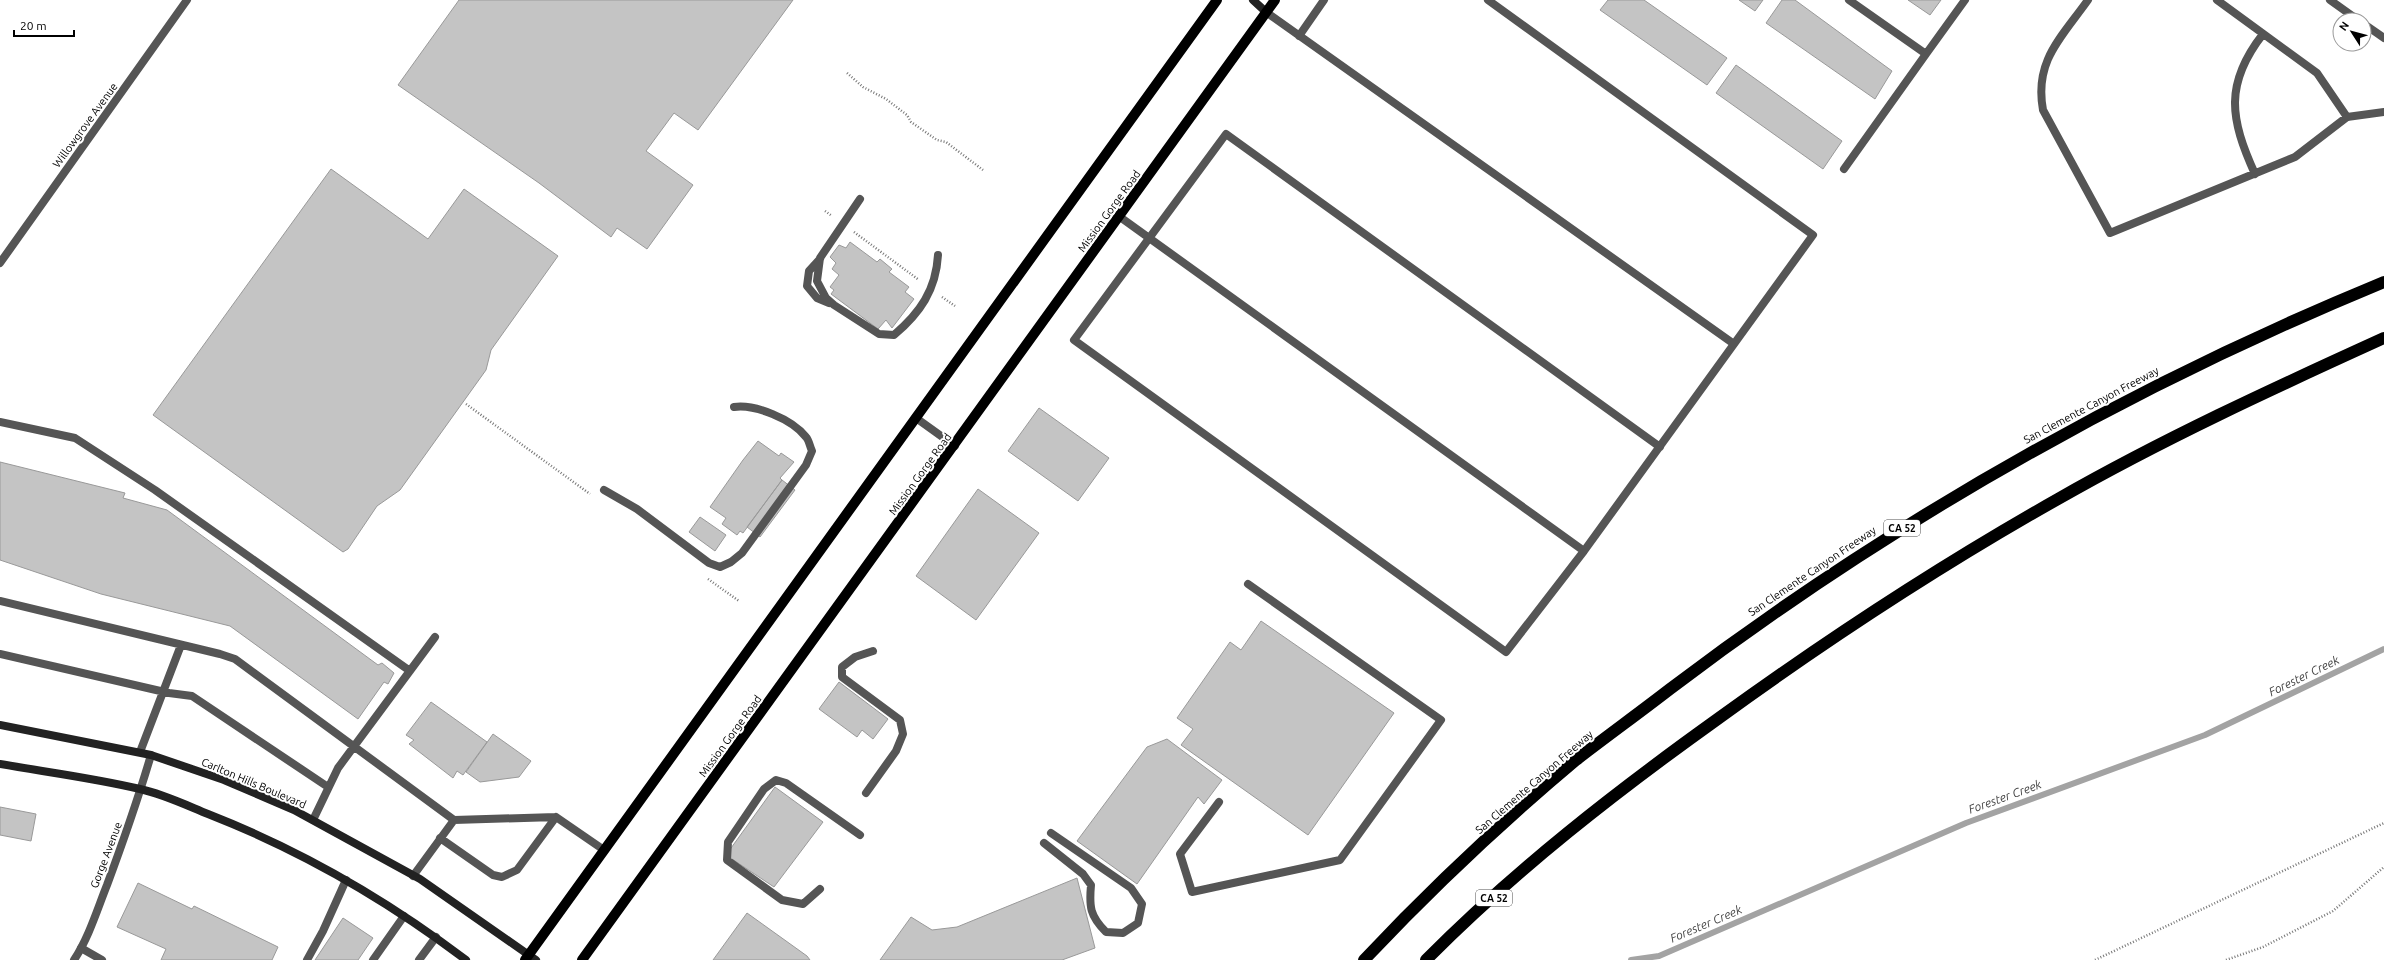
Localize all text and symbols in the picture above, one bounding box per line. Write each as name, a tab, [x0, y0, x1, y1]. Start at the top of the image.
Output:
scale bar	[14, 12, 74, 38]
north arrow	[2332, 12, 2372, 52]
text: 20 m	[20, 19, 47, 32]
text: N	[2337, 19, 2351, 33]
street label: Willowgrove Avenue	[50, 80, 120, 170]
street label: Mission Gorge Road	[1075, 168, 1143, 254]
street label: San Clemente Canyon Freeway	[2021, 364, 2161, 446]
street label: Mission Gorge Road	[886, 431, 954, 517]
road number: CA 52	[1884, 520, 1920, 536]
street label: San Clemente Canyon Freeway	[1746, 523, 1879, 618]
water label: Forester Creek	[2266, 653, 2342, 698]
street label: Mission Gorge Road	[696, 693, 764, 779]
street label: San Clemente Canyon Freeway	[1473, 727, 1595, 836]
street label: Carlton Hills Boulevard	[200, 755, 308, 811]
water label: Forester Creek	[1967, 777, 2044, 816]
street label: Gorge Avenue	[88, 820, 124, 890]
road number: CA 52	[1476, 890, 1512, 906]
water label: Forester Creek	[1668, 902, 1744, 944]

